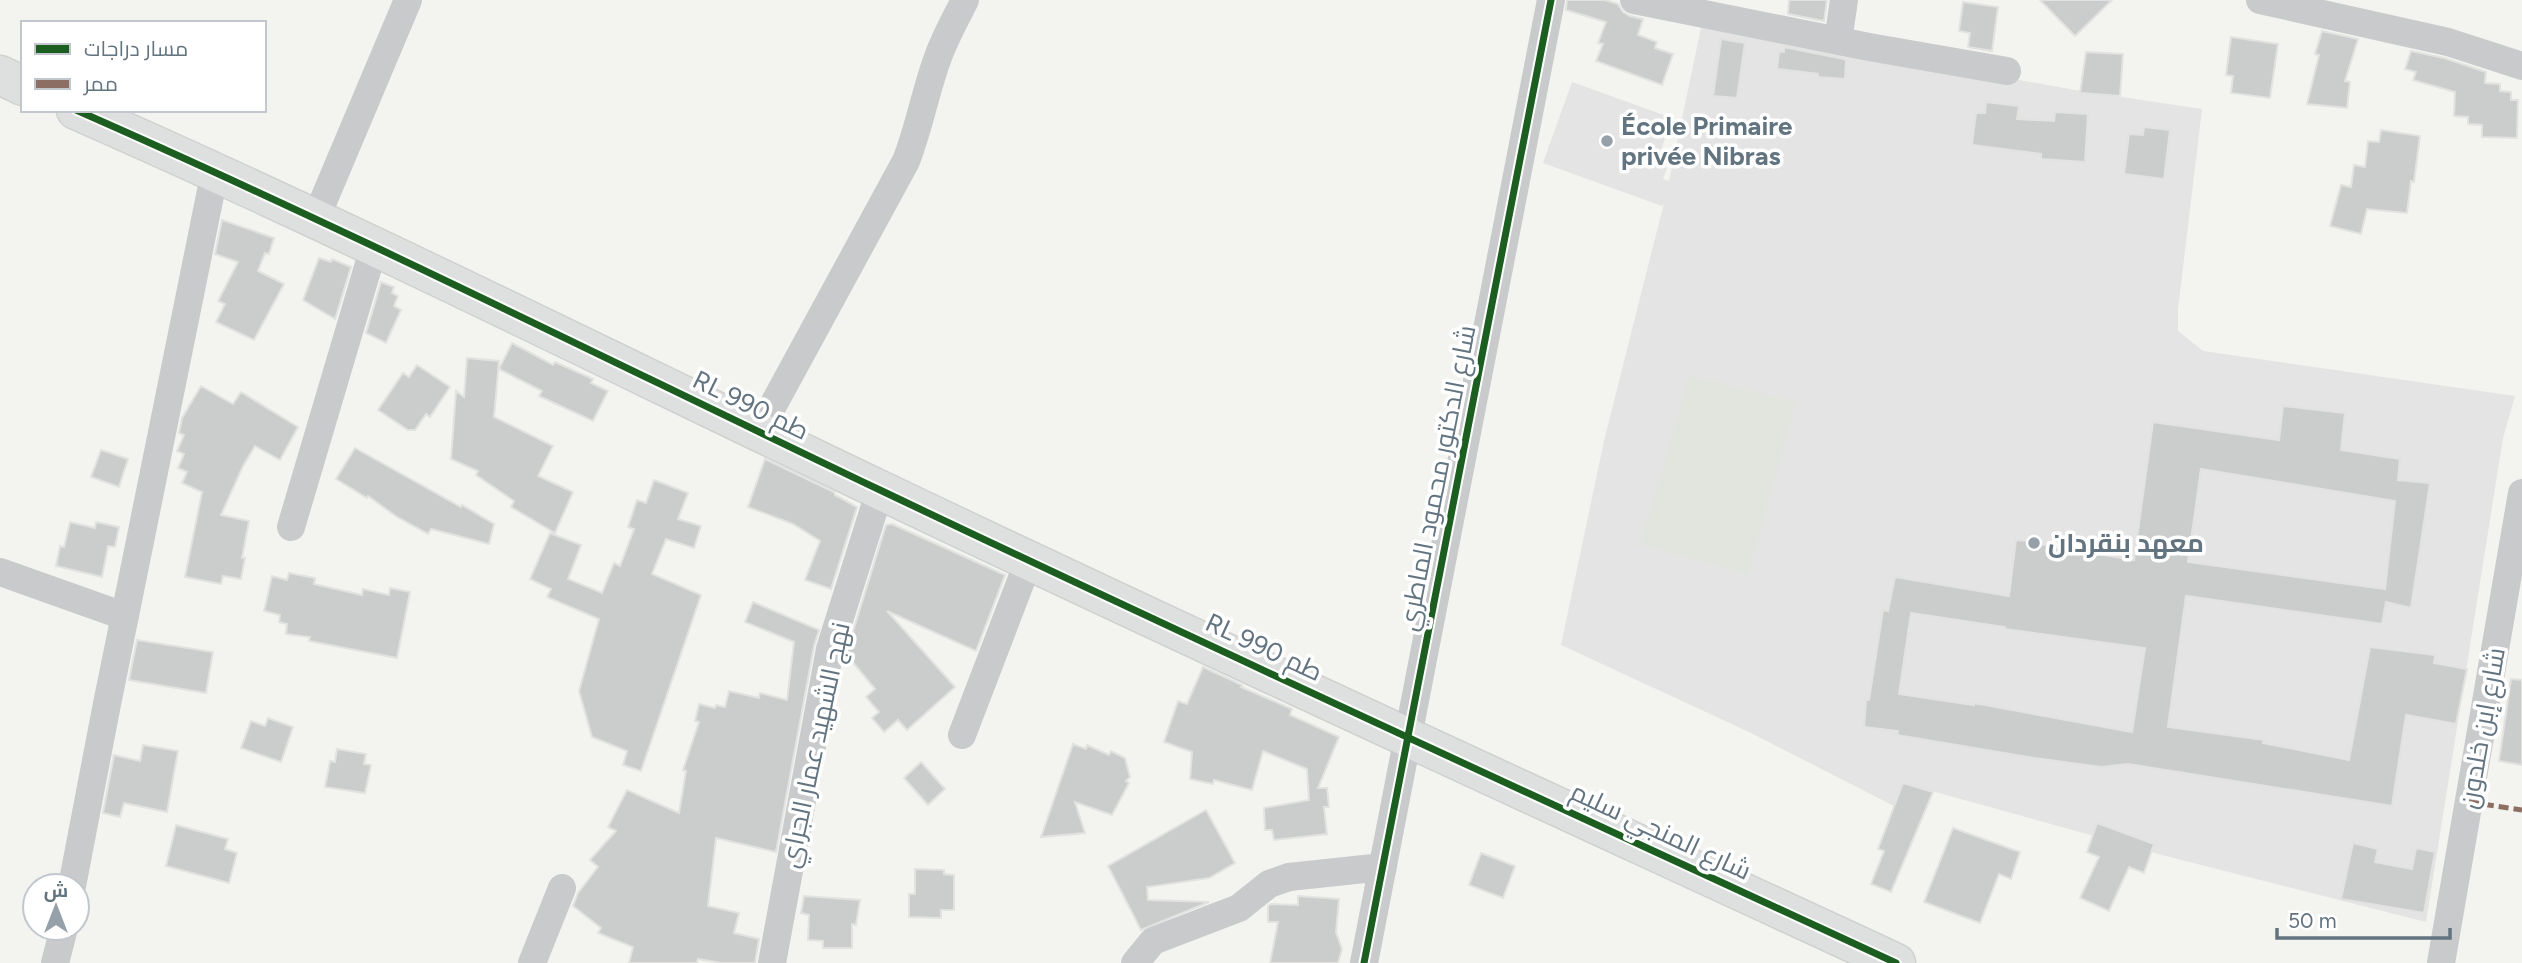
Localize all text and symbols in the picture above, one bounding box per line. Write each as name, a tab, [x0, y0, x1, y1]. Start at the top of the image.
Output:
legend	[21, 21, 266, 112]
text: مسار دراجات	[84, 36, 188, 61]
text: ممر	[83, 71, 118, 96]
place label: École Primaire privée Nibras	[1621, 110, 1793, 172]
marker: École Primaire privée Nibras	[1599, 133, 1615, 149]
street label: شارع الدكتور محمود الماطري	[1392, 322, 1486, 634]
street label: RL طم 990	[687, 363, 814, 449]
place label: معهد بنقردان	[2048, 527, 2204, 559]
marker: معهد بنقردان	[2026, 535, 2042, 551]
street label: RL طم 990	[1200, 606, 1327, 690]
street label: نهج الشهيد عمار الجراي	[773, 619, 861, 872]
street label: شارع إبن خلدون	[2452, 645, 2513, 811]
street label: شارع المنجي سليم	[1564, 775, 1756, 891]
north arrow	[21, 872, 91, 942]
text: ش	[44, 879, 68, 902]
scale bar	[2277, 897, 2450, 941]
text: 50 m	[2288, 908, 2337, 933]

